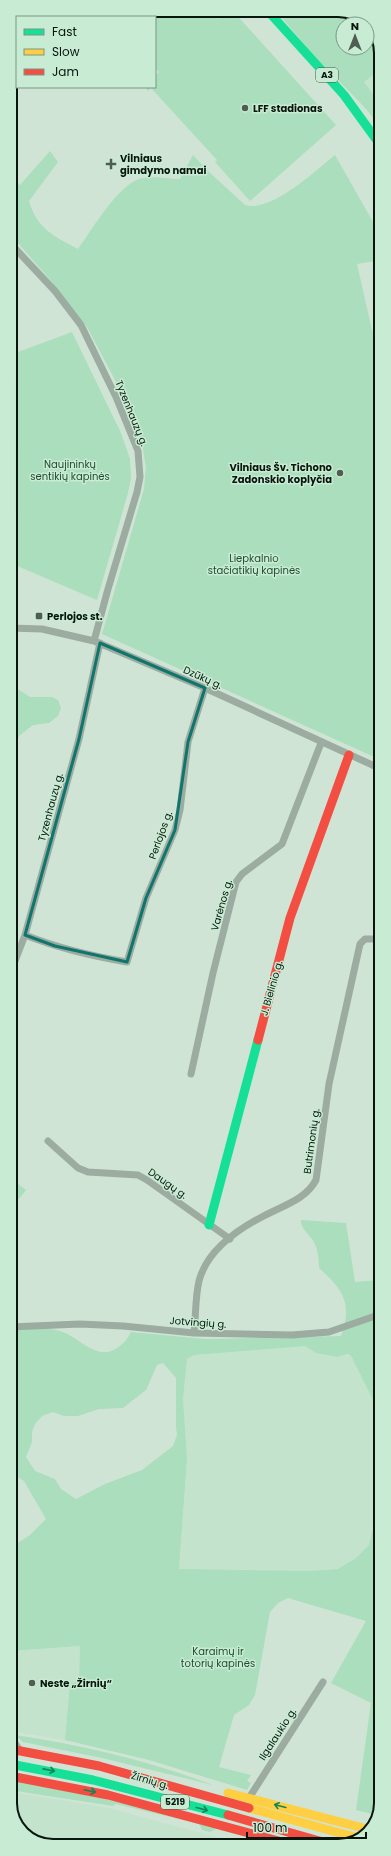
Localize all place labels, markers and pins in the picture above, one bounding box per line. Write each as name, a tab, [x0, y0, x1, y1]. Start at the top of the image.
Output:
place label: LFF stadionas	[253, 101, 323, 116]
marker: LFF stadionas	[240, 103, 250, 113]
place label: Vilniaus gimdymo namai	[120, 151, 206, 178]
marker: Vilniaus gimdymo namai	[105, 158, 117, 170]
place label: Vilniaus Šv. Tichono Zadonskio koplyčia	[229, 460, 333, 487]
marker: Vilniaus Šv. Tichono Zadonskio koplyčia	[335, 468, 345, 478]
place label: Perlojos st.	[47, 609, 103, 624]
marker: Perlojos st.	[34, 611, 44, 621]
place label: Neste „Žirnių“	[40, 1676, 112, 1691]
marker: Neste „Žirnių“	[27, 1678, 37, 1688]

